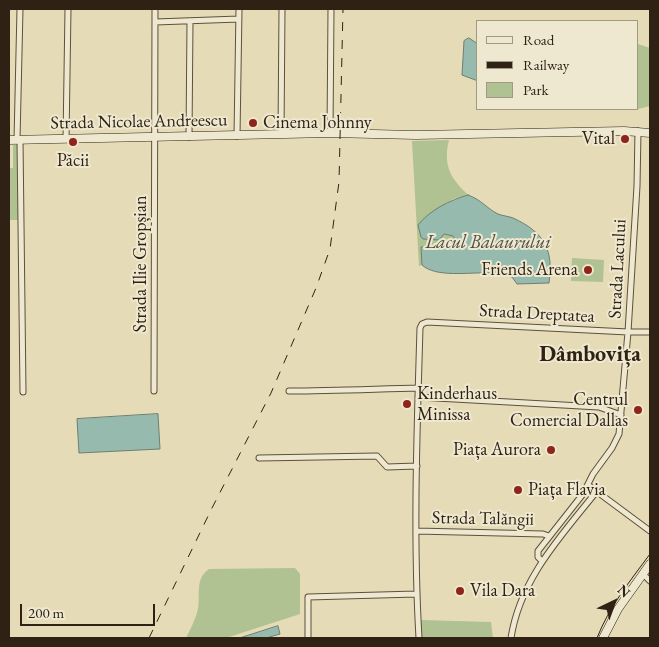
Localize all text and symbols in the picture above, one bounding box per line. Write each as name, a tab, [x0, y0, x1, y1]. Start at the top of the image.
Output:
legend	[477, 20, 639, 110]
text: Road	[523, 30, 554, 49]
text: Railway	[523, 55, 569, 74]
text: Park	[523, 80, 549, 99]
street label: Strada Nicolae Andreescu	[50, 110, 228, 134]
place label: Cinema Johnny	[263, 112, 372, 134]
marker: Cinema Johnny	[247, 117, 259, 129]
place label: Vital	[582, 128, 615, 150]
marker: Vital	[619, 133, 631, 145]
marker: Păcii	[67, 136, 79, 148]
place label: Păcii	[57, 150, 89, 172]
street label: Strada Ilie Gropșian	[130, 196, 152, 332]
street label: Strada Lacului	[605, 219, 631, 319]
water label: Lacul Balaurului	[425, 232, 551, 254]
place label: Friends Arena	[481, 259, 578, 281]
marker: Friends Arena	[582, 264, 594, 276]
street label: Strada Dreptatea	[479, 300, 595, 328]
district label: Dâmbovița	[539, 342, 641, 368]
place label: Kinderhaus Minissa	[417, 383, 497, 426]
place label: Centrul Comercial Dallas	[510, 389, 628, 432]
marker: Kinderhaus Minissa	[401, 398, 413, 410]
marker: Centrul Comercial Dallas	[632, 404, 644, 416]
place label: Piața Aurora	[453, 439, 541, 461]
marker: Piața Aurora	[545, 444, 557, 456]
place label: Piața Flavia	[528, 479, 606, 501]
marker: Piața Flavia	[512, 484, 524, 496]
street label: Strada Talăngii	[432, 507, 534, 531]
north arrow	[589, 577, 639, 627]
place label: Vila Dara	[470, 580, 535, 602]
text: N	[614, 580, 634, 601]
marker: Vila Dara	[454, 585, 466, 597]
scale bar	[22, 594, 158, 626]
text: 200 m	[28, 603, 64, 622]

